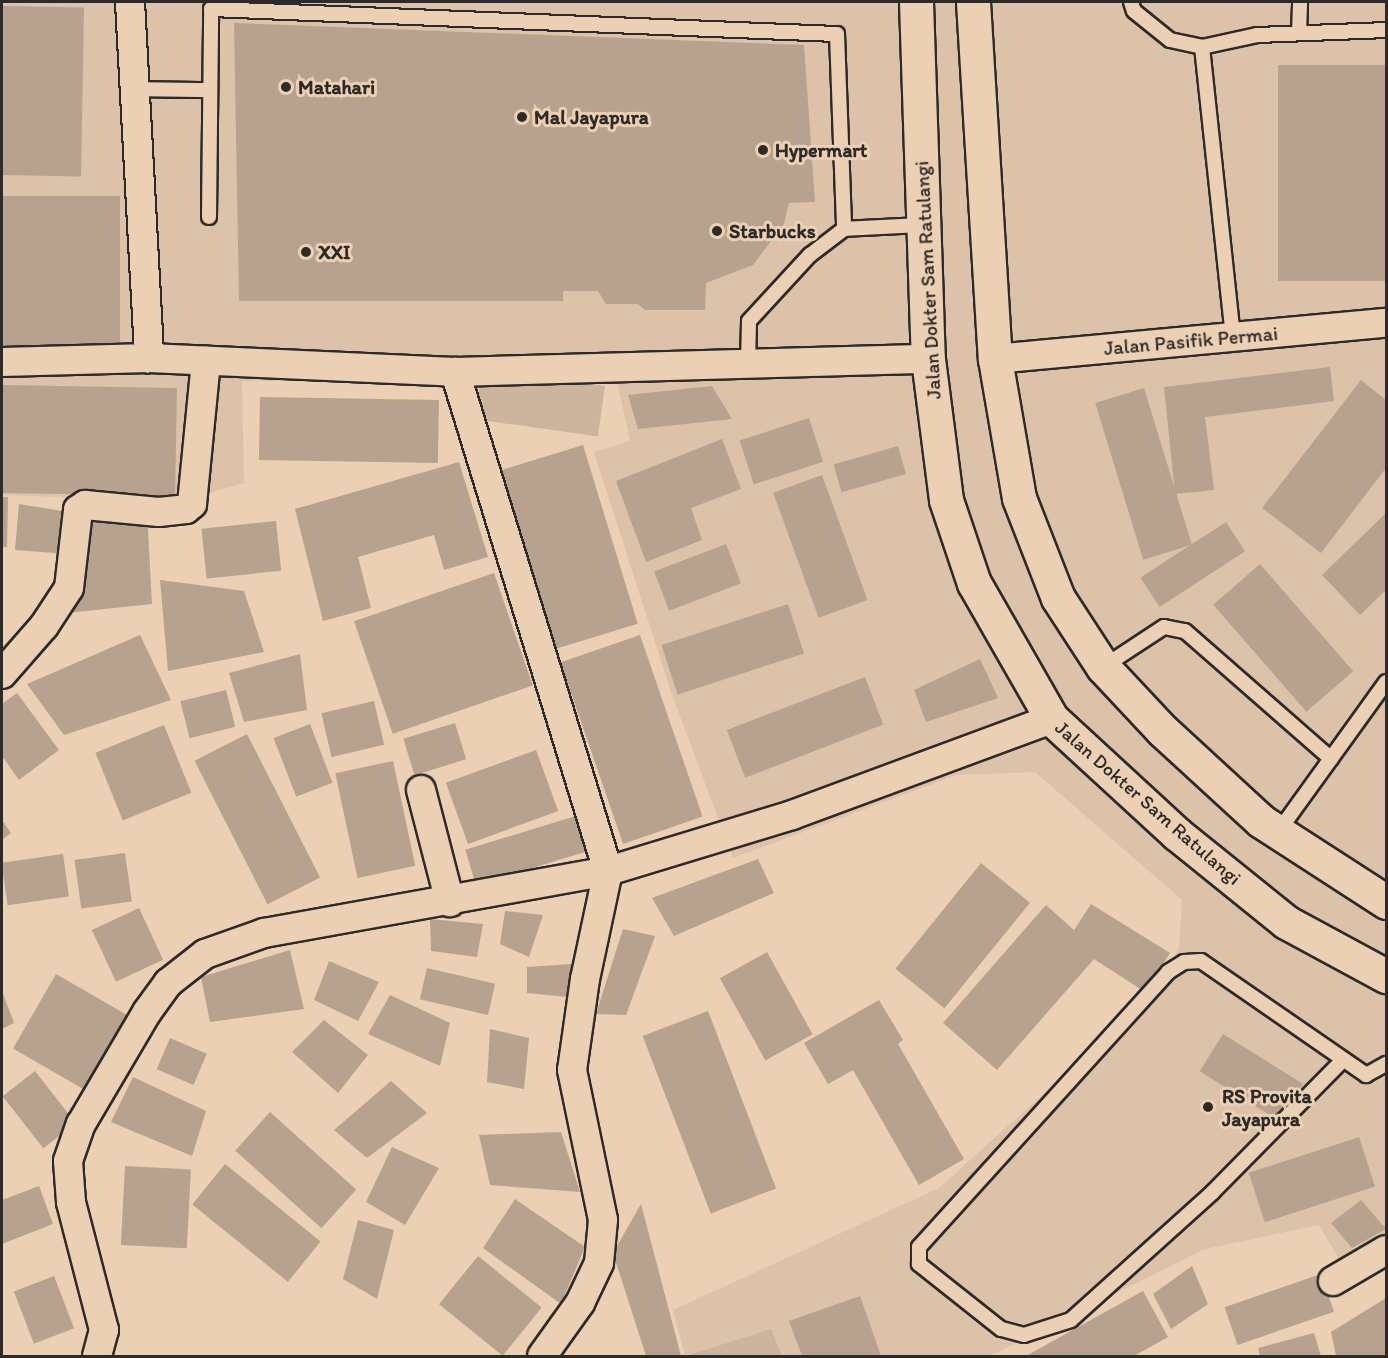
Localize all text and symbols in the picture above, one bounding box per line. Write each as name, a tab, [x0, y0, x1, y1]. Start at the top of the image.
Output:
place label: Matahari	[298, 75, 375, 99]
marker: Matahari	[279, 80, 293, 94]
place label: Mal Jayapura	[534, 105, 648, 129]
marker: Mal Jayapura	[515, 110, 529, 124]
place label: Hypermart	[775, 138, 867, 162]
marker: Hypermart	[756, 143, 770, 157]
street label: Jalan Dokter Sam Ratulangi	[910, 159, 946, 401]
place label: Starbucks	[729, 219, 816, 243]
marker: Starbucks	[710, 224, 724, 238]
place label: XXI	[318, 240, 350, 264]
marker: XXI	[299, 245, 313, 259]
street label: Jalan Pasifik Permai	[1104, 322, 1278, 360]
street label: Jalan Dokter Sam Ratulangi	[1049, 715, 1247, 891]
place label: RS Provita Jayapura	[1222, 1084, 1312, 1131]
marker: RS Provita Jayapura	[1199, 1098, 1217, 1116]

